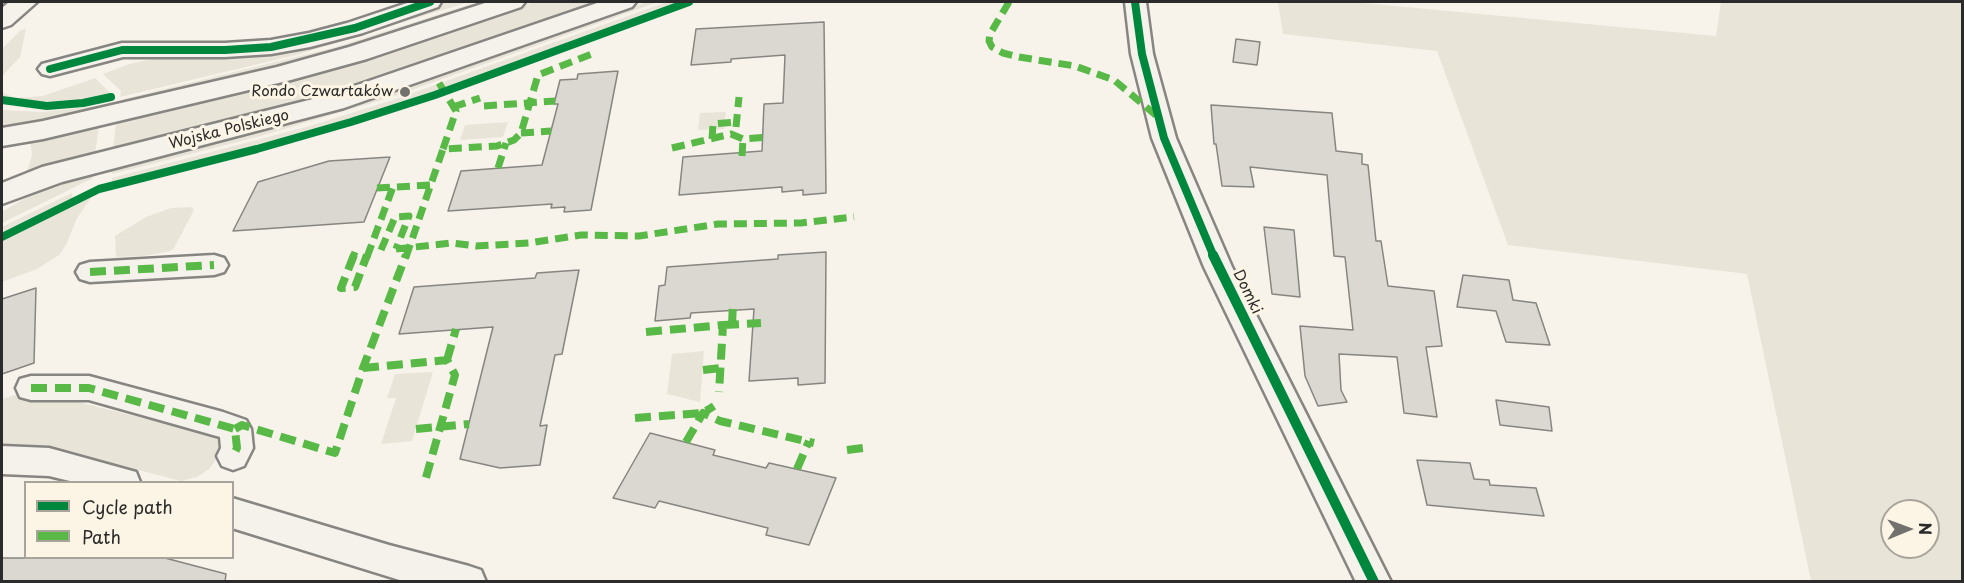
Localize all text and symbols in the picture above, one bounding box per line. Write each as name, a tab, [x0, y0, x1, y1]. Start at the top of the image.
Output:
place label: Rondo Czwartaków	[251, 83, 393, 101]
marker: Rondo Czwartaków	[398, 85, 412, 99]
street label: Wojska Polskiego	[167, 106, 291, 154]
street label: Domki	[1229, 267, 1265, 317]
legend	[24, 481, 234, 559]
text: Cycle path	[82, 493, 173, 520]
north arrow	[1880, 499, 1940, 559]
text: N	[1914, 522, 1938, 535]
text: Path	[82, 523, 121, 550]

